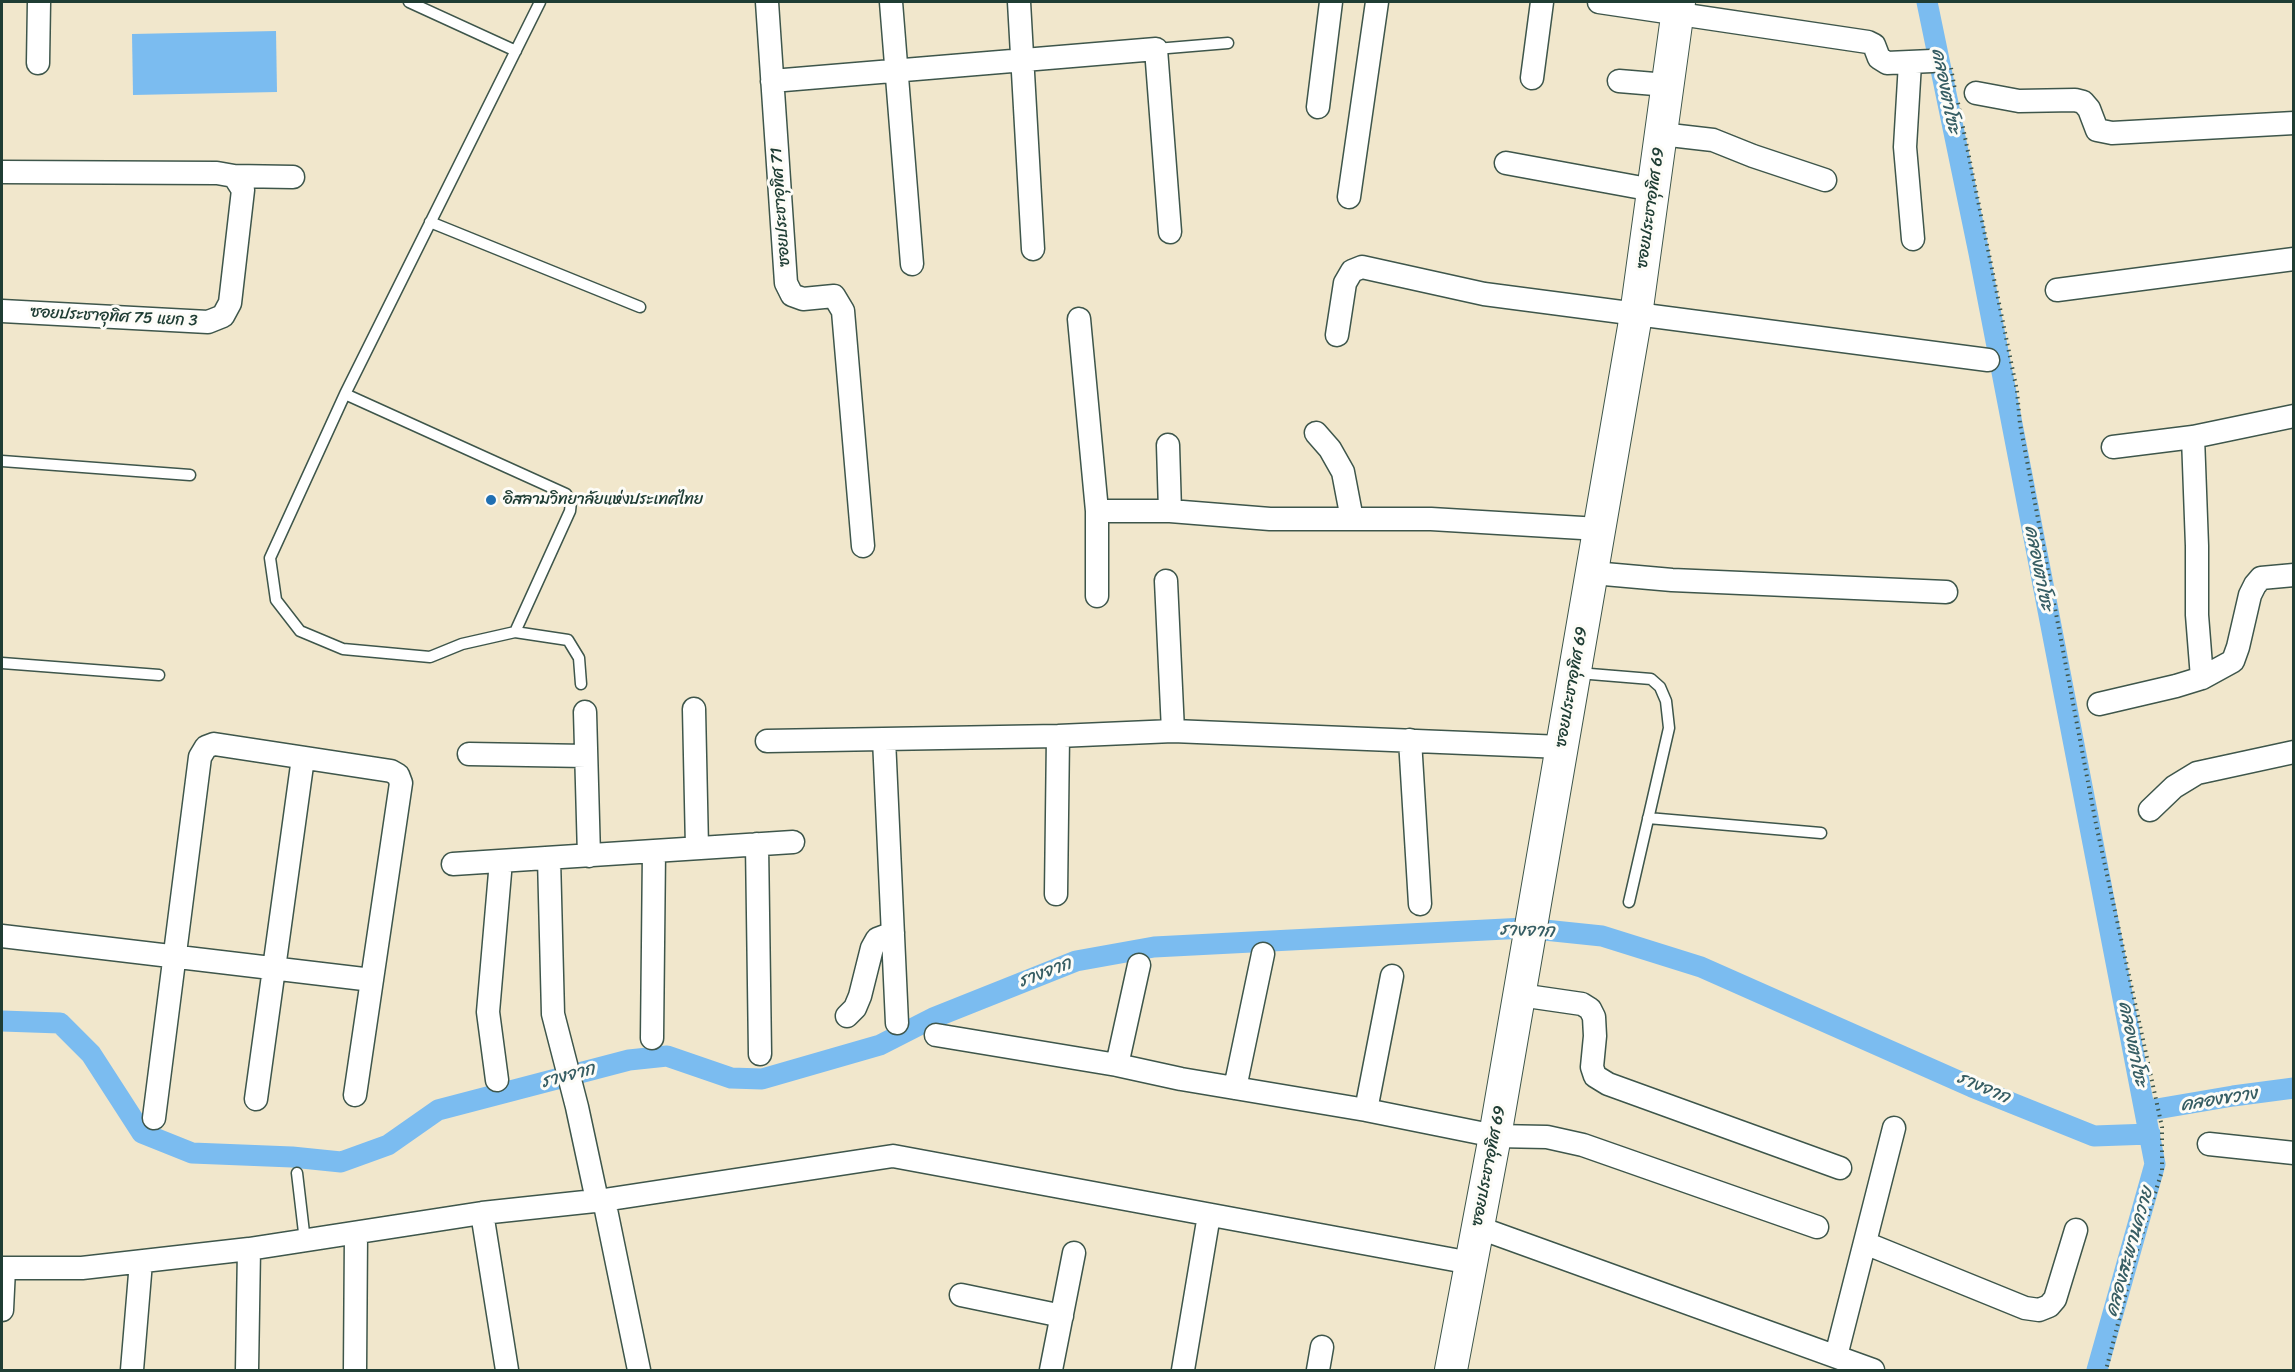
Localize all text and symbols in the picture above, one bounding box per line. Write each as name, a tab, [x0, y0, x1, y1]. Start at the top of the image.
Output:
water label: คลองตาโซะ	[1926, 46, 1964, 136]
street label: ซอยประชาอุทิศ 69	[1633, 146, 1669, 270]
street label: ซอยประชาอุทิศ 71	[767, 147, 795, 267]
street label: ซอยประชาอุทิศ 75 แยก 3	[30, 303, 198, 331]
place label: อิสลามวิทยาลัยแห่งประเทศไทย	[503, 490, 703, 510]
marker: อิสลามวิทยาลัยแห่งประเทศไทย	[484, 493, 498, 507]
water label: คลองตาโซะ	[2019, 523, 2057, 613]
street label: ซอยประชาอุทิศ 69	[1552, 625, 1592, 749]
water label: รางจาก	[1499, 919, 1555, 943]
water label: รางจาก	[1016, 953, 1074, 993]
water label: คลองตาโซะ	[2113, 999, 2151, 1089]
water label: รางจาก	[539, 1058, 597, 1094]
water label: รางจาก	[1954, 1067, 2012, 1109]
water label: คลองขวาง	[2179, 1083, 2259, 1117]
street label: ซอยประชาอุทิศ 69	[1468, 1104, 1510, 1228]
water label: คลองสะพานควาย	[2101, 1185, 2159, 1319]

